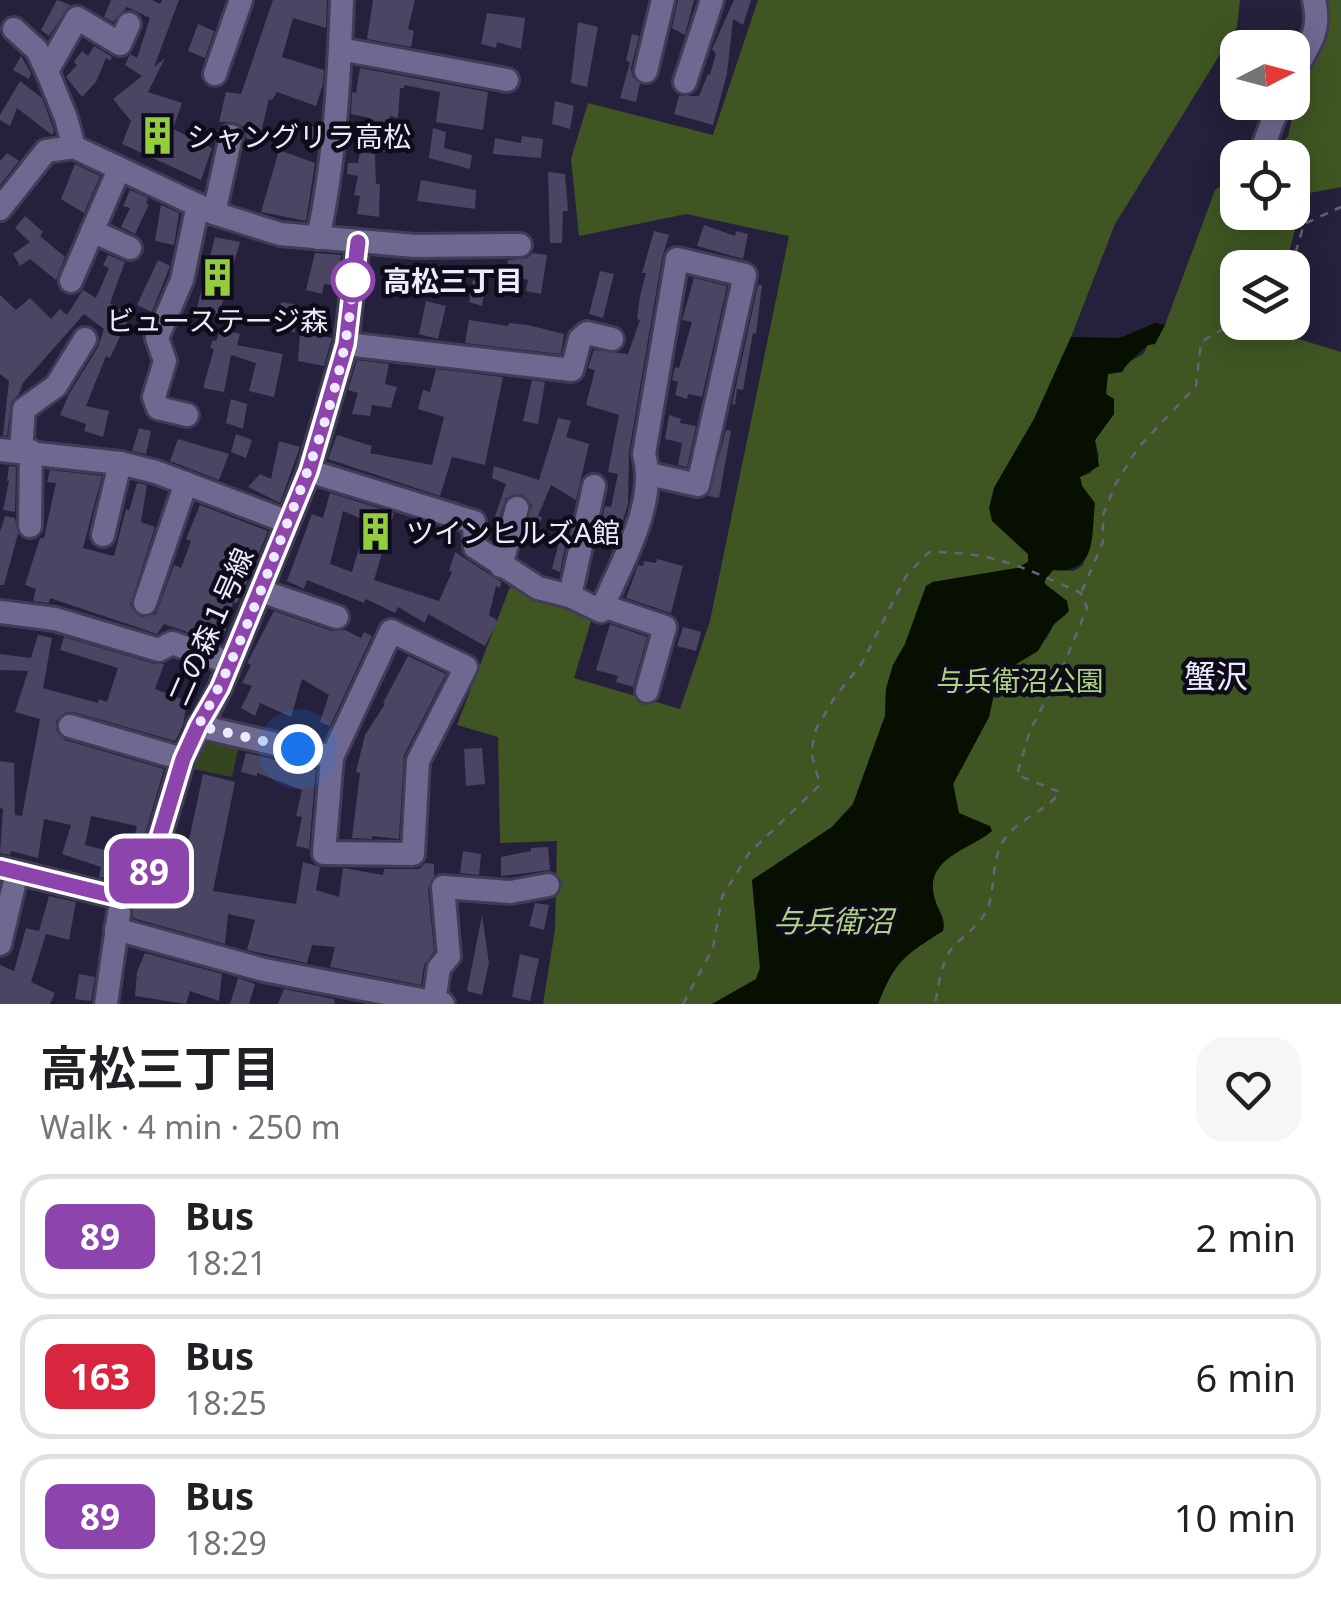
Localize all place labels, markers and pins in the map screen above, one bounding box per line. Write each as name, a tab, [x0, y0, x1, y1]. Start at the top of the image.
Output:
building icon: シャングリラ高松	[136, 115, 178, 157]
place label: シャングリラ高松	[187, 117, 411, 155]
building icon: ビューステージ森	[196, 256, 238, 298]
marker: 高松三丁目	[332, 259, 374, 301]
place label: 高松三丁目	[383, 261, 523, 299]
place label: ビューステージ森	[106, 301, 328, 339]
building icon: ツインヒルズA館	[355, 511, 397, 553]
place label: ツインヒルズA館	[406, 513, 620, 551]

